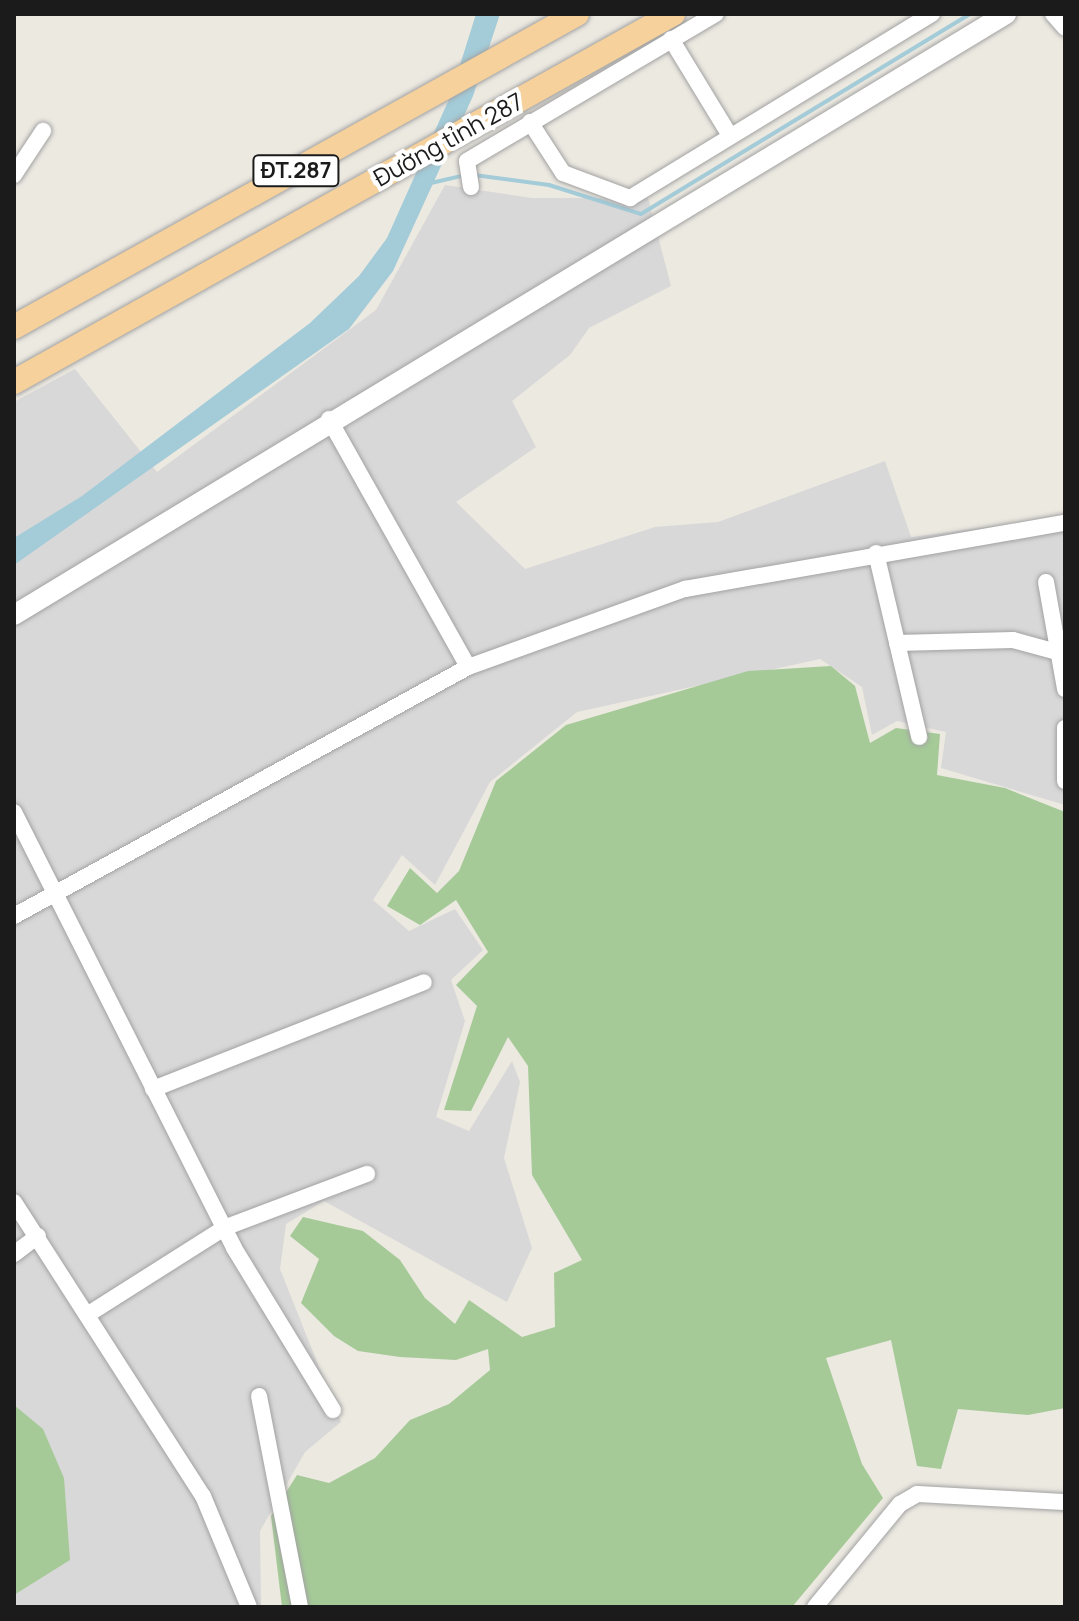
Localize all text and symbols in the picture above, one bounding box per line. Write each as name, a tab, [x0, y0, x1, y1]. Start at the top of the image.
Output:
street label: Đường tỉnh 287	[368, 86, 528, 192]
road number: ĐT.287	[252, 153, 340, 189]

